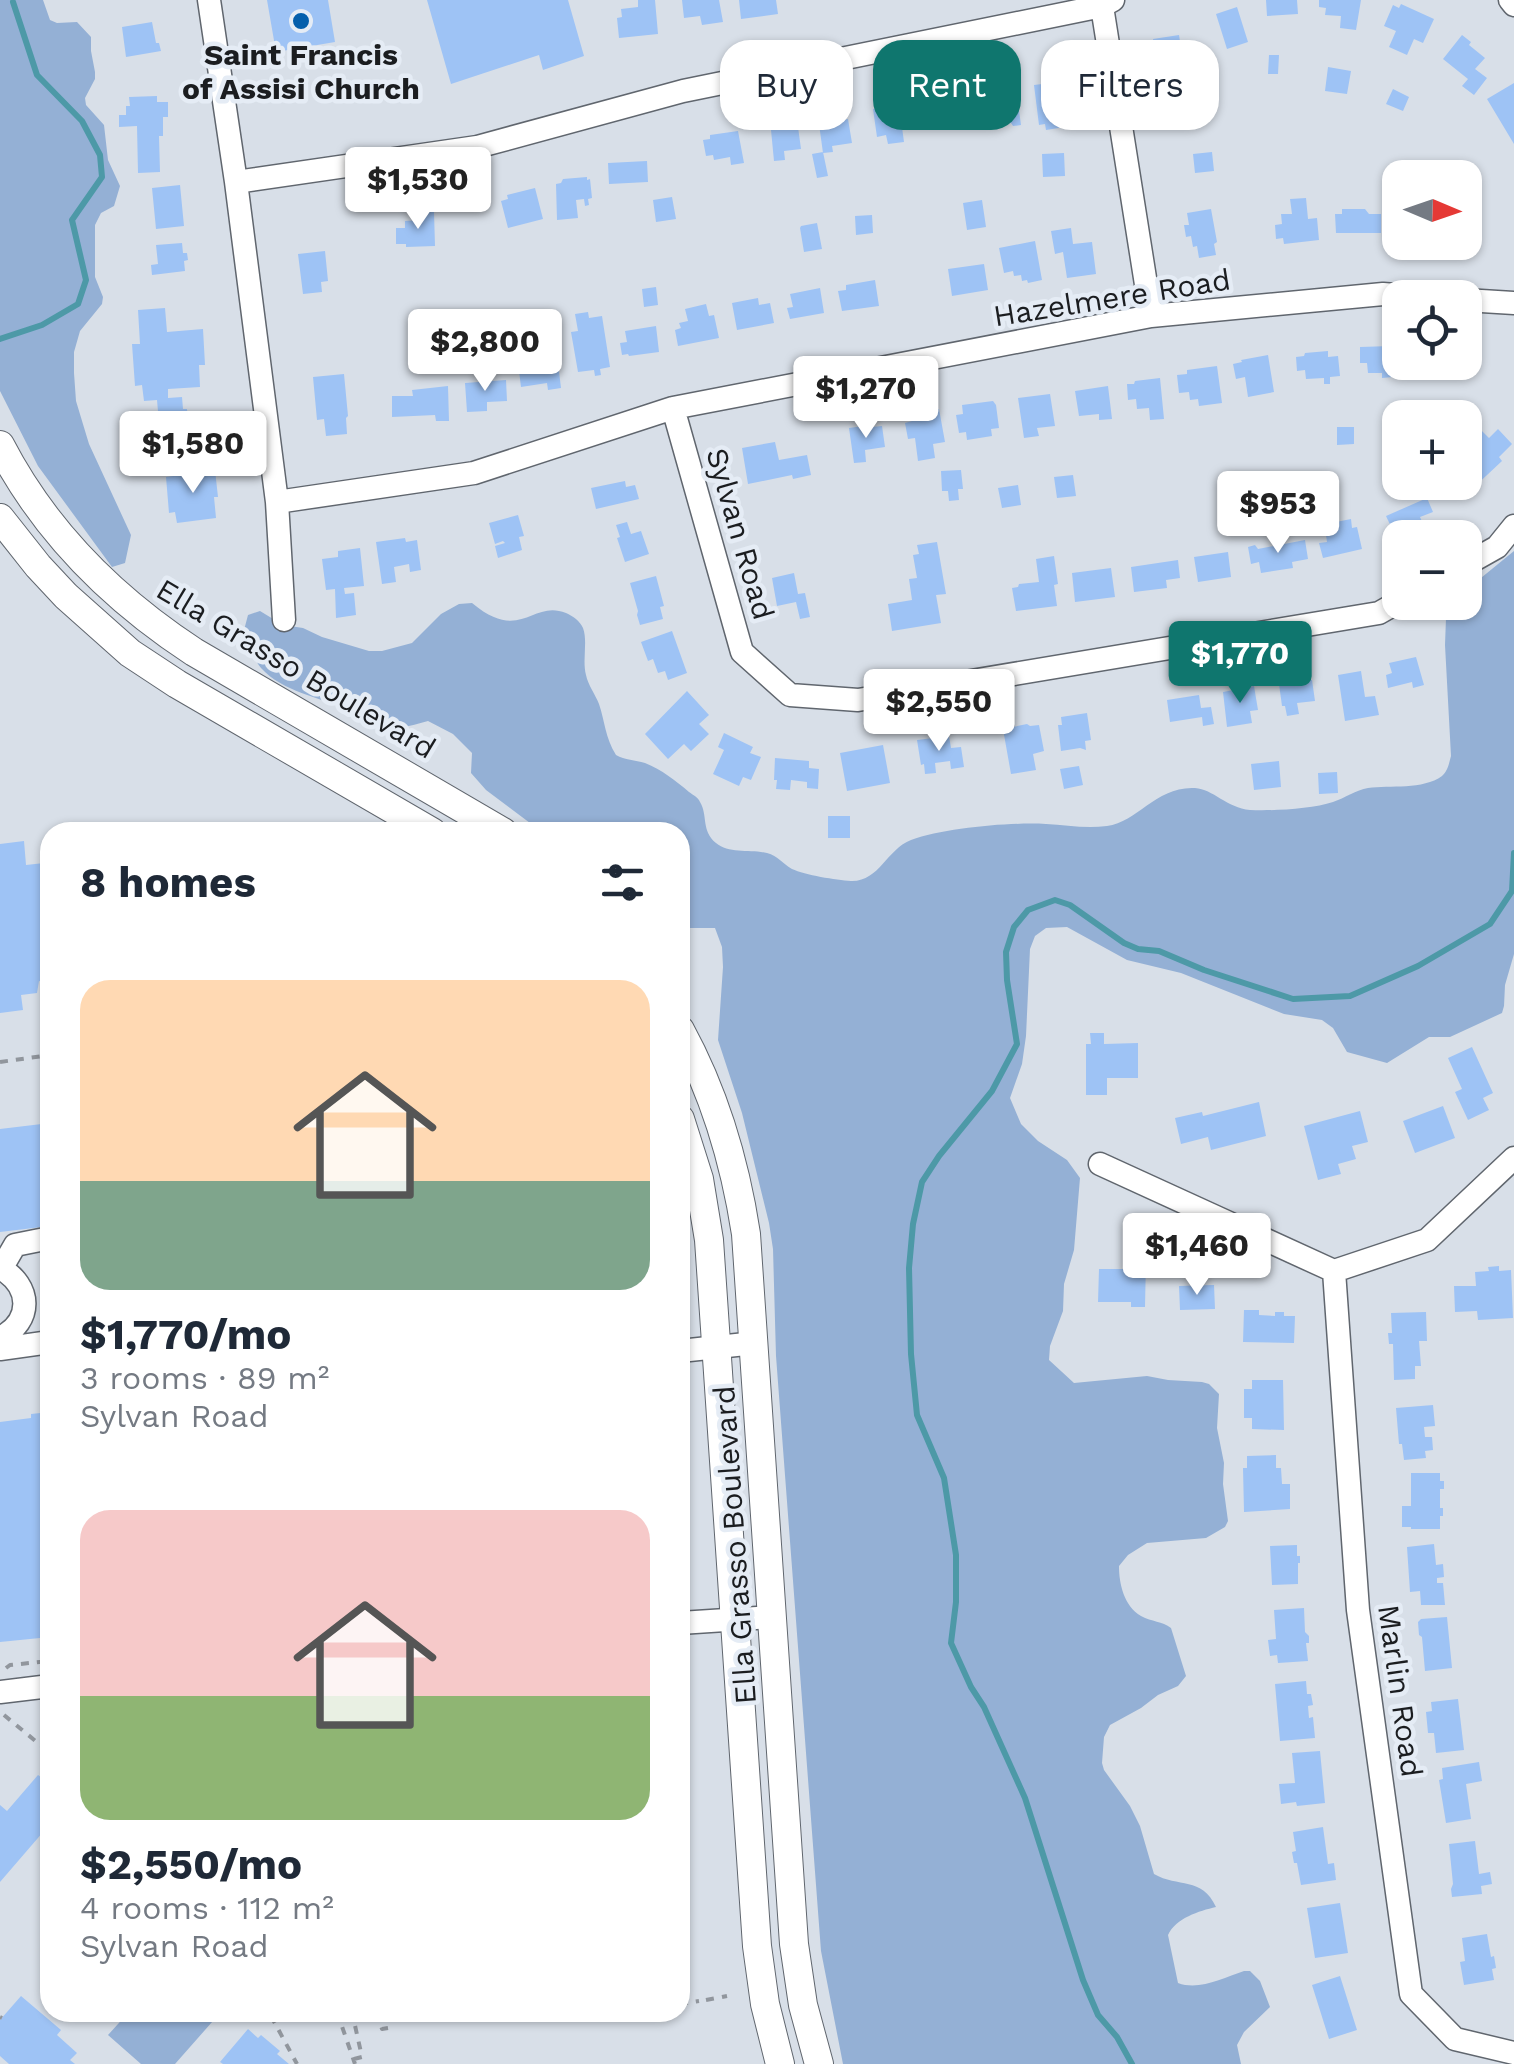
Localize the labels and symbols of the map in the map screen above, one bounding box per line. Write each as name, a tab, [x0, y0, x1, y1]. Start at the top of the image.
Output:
marker: Saint Francis of Assisi Church	[290, 10, 312, 32]
place label: Saint Francis of Assisi Church	[182, 37, 420, 106]
pin: $1,530	[337, 147, 499, 232]
north arrow	[1382, 160, 1482, 260]
street label: Hazelmere Road	[991, 261, 1233, 334]
pin: $2,800	[404, 309, 566, 394]
pin: $1,270	[785, 356, 947, 441]
pin: $1,580	[112, 411, 274, 496]
street label: Sylvan Road	[699, 444, 782, 624]
pin: $953	[1219, 471, 1337, 556]
street label: Ella Grasso Boulevard	[150, 571, 442, 766]
pin: $1,770	[1159, 621, 1321, 706]
pin: $2,550	[858, 669, 1020, 754]
pin: $1,460	[1116, 1213, 1278, 1298]
street label: Ella Grasso Boulevard	[706, 1385, 763, 1706]
street label: Marlin Road	[1371, 1602, 1430, 1779]

